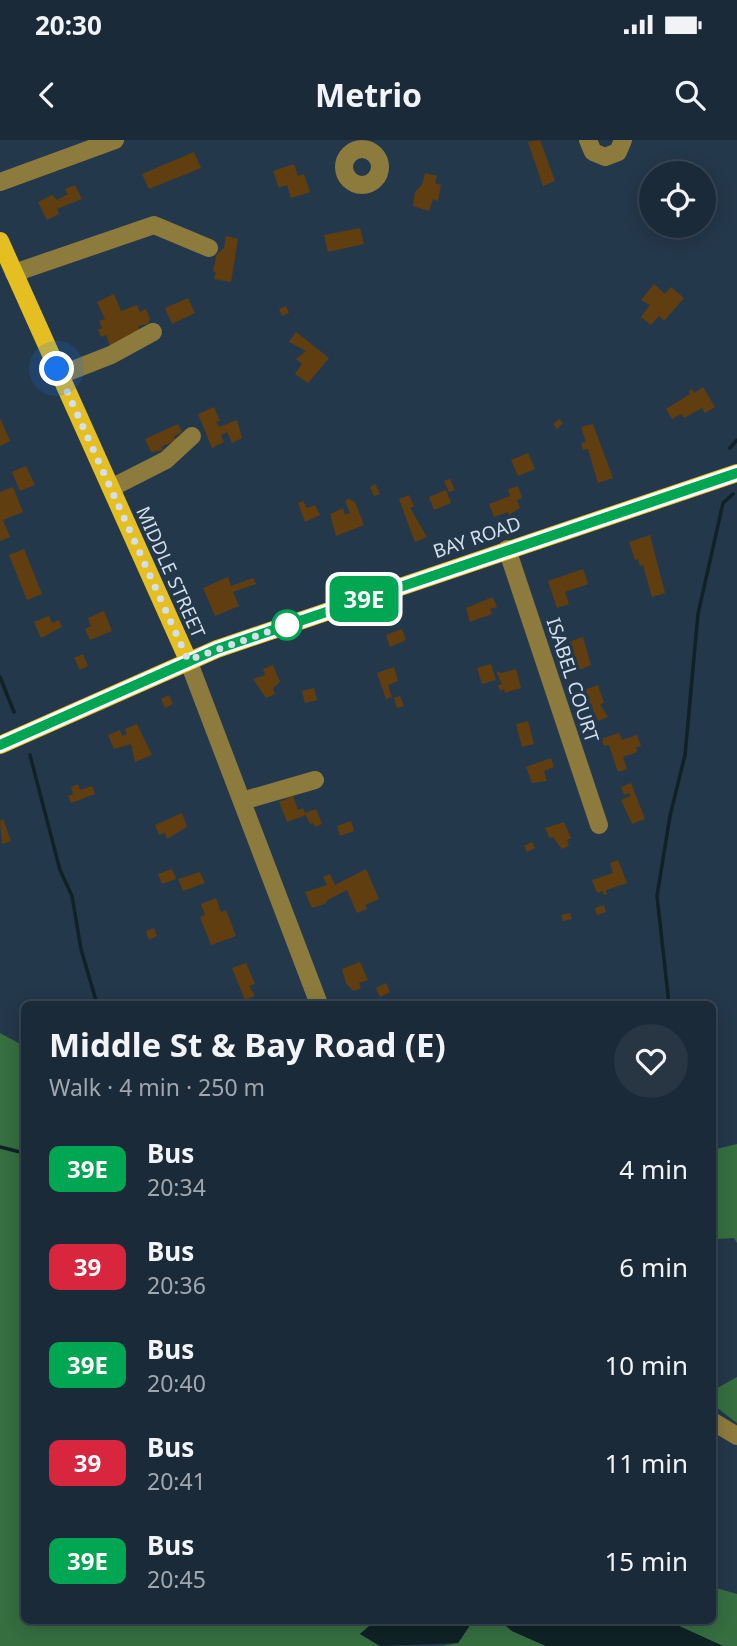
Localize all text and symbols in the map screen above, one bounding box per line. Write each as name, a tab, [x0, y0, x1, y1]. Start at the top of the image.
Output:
text: 20:30	[35, 7, 102, 43]
text: Metrio	[315, 73, 422, 116]
icon: back	[28, 76, 66, 114]
icon: search	[671, 76, 709, 114]
map controls	[639, 161, 716, 238]
button: locate	[639, 161, 716, 238]
your location	[39, 351, 74, 386]
street label: MIDDLE STREET	[130, 502, 212, 642]
street label: BAY ROAD	[430, 510, 524, 564]
line badge: 39E	[324, 576, 404, 622]
text: 39E	[344, 582, 384, 615]
unlabelled marker	[272, 610, 302, 640]
street label: ISABEL COURT	[541, 614, 606, 746]
text: Middle St & Bay Road (E)	[49, 1022, 446, 1067]
button: heart	[614, 1024, 688, 1098]
text: Walk · 4 min · 250 m	[49, 1071, 265, 1103]
text: Bus	[147, 1135, 194, 1171]
text: 4 min	[619, 1151, 688, 1187]
text: 39E	[67, 1152, 108, 1185]
text: 20:34	[147, 1171, 206, 1203]
text: Bus	[147, 1233, 194, 1269]
text: 6 min	[619, 1249, 688, 1285]
text: 39	[74, 1250, 101, 1283]
text: 20:36	[147, 1269, 206, 1301]
text: Bus	[147, 1331, 194, 1367]
text: 10 min	[604, 1347, 688, 1383]
text: 39E	[67, 1348, 108, 1381]
text: 20:40	[147, 1367, 206, 1399]
text: Bus	[147, 1429, 194, 1465]
text: 11 min	[604, 1445, 688, 1481]
text: 39	[74, 1446, 101, 1479]
text: 20:41	[147, 1465, 206, 1497]
text: Bus	[147, 1527, 194, 1563]
text: 15 min	[604, 1543, 688, 1579]
text: 39E	[67, 1544, 108, 1577]
text: 20:45	[147, 1563, 206, 1595]

